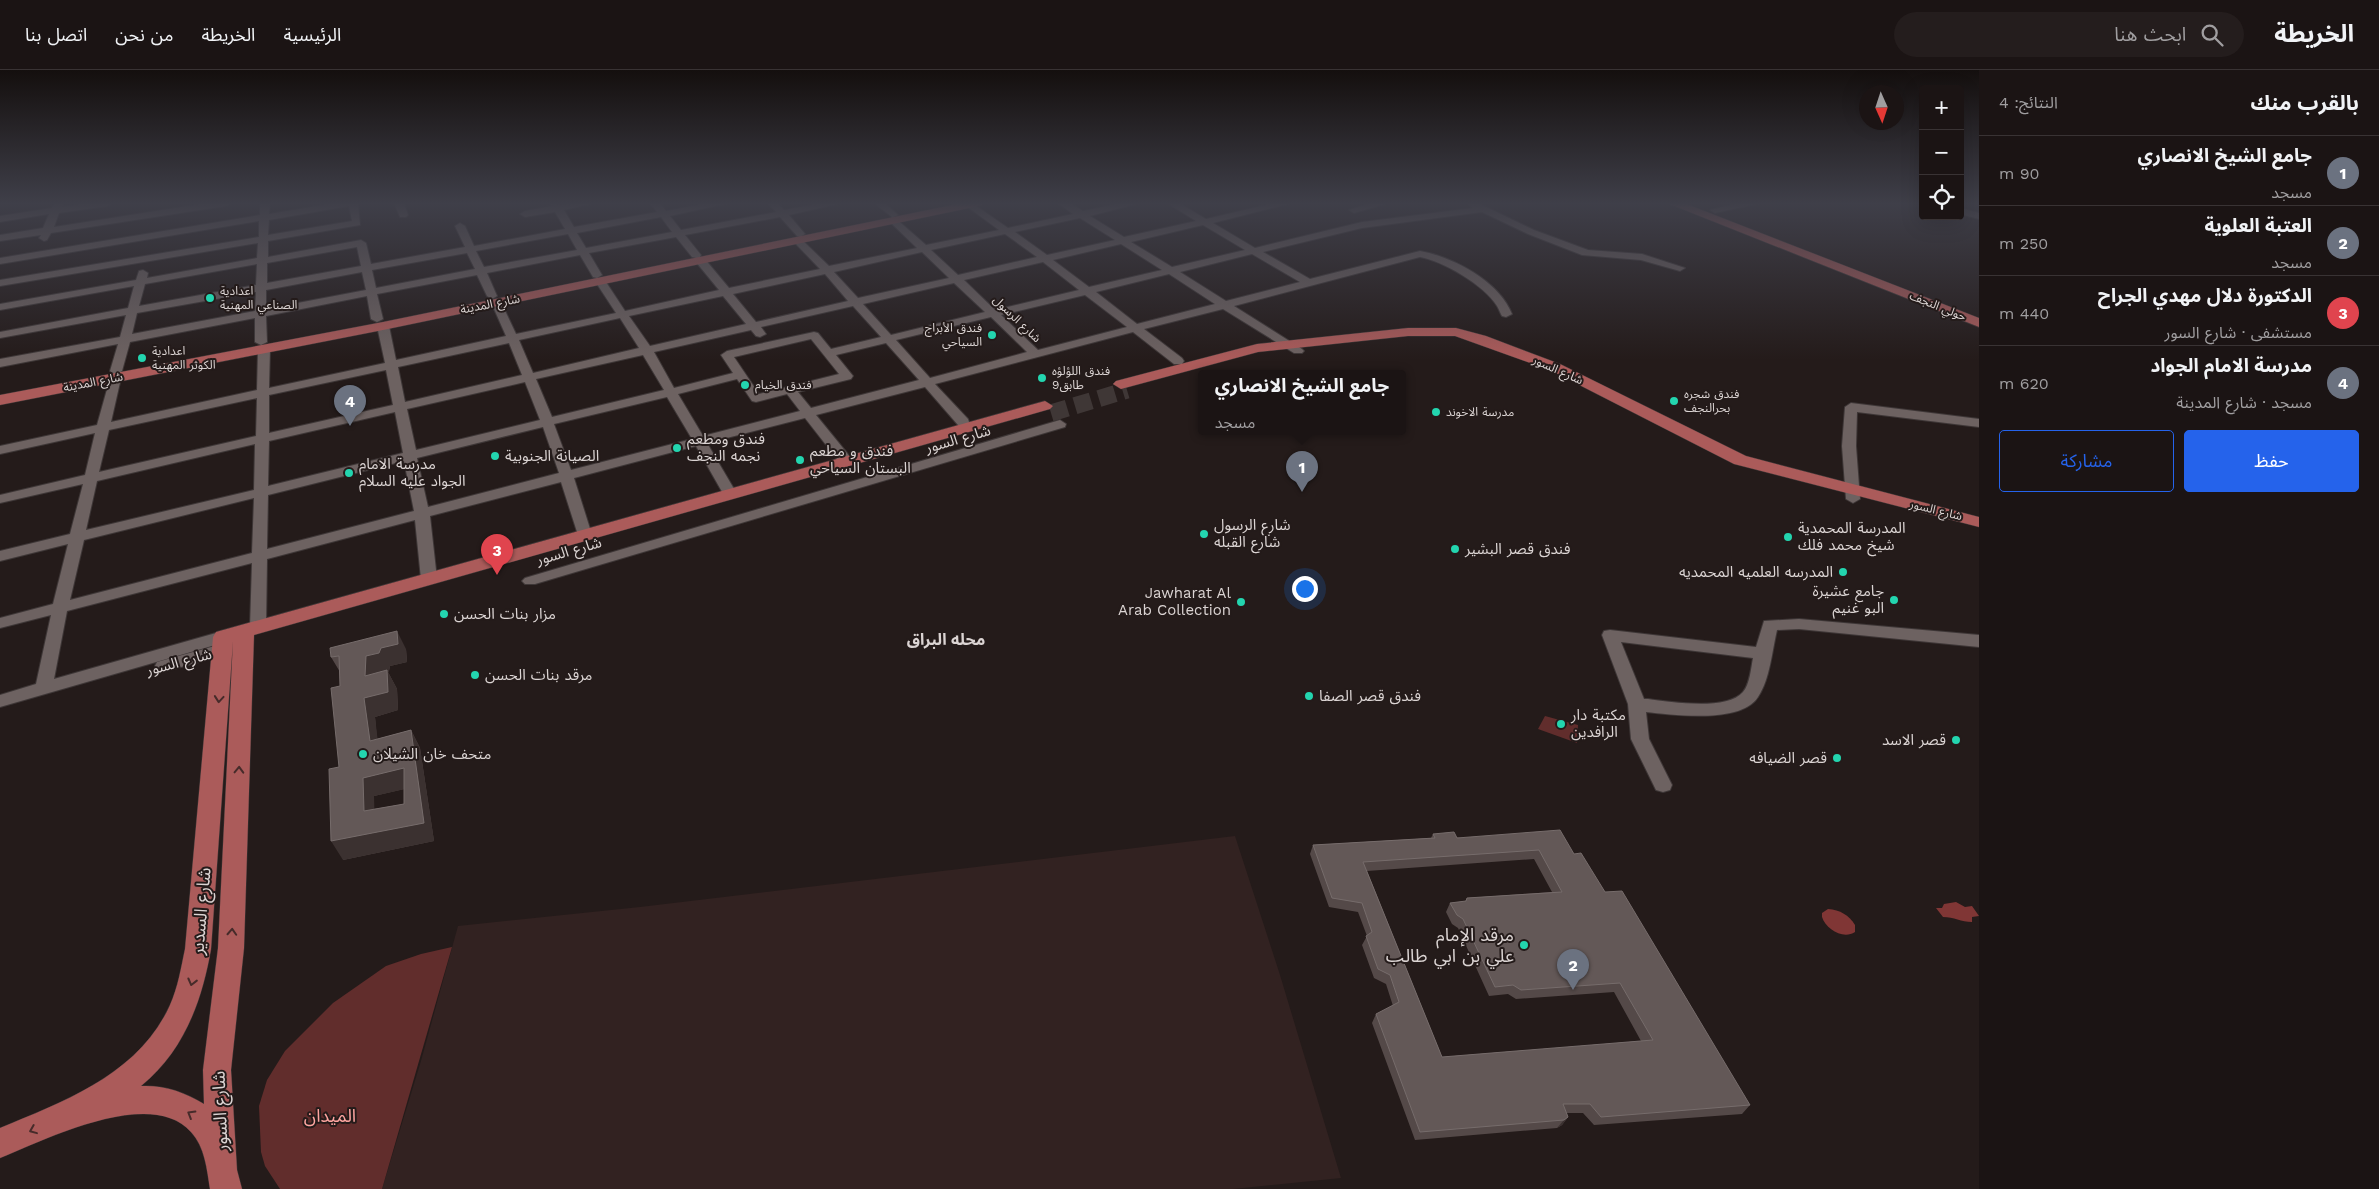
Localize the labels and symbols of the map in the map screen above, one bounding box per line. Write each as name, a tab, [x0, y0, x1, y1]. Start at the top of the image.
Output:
north arrow	[1859, 85, 1904, 130]
place label: اعدادية الصناعي المهنية	[220, 284, 297, 315]
street label: حولي النجف	[1907, 288, 1968, 326]
street label: شارع المدينة	[459, 291, 521, 319]
marker: اعدادية الصناعي المهنية	[204, 292, 216, 304]
street label: شارع الرسول	[989, 293, 1044, 347]
place label: فندق الأبراج السياحي	[925, 321, 982, 352]
marker: فندق الأبراج السياحي	[986, 329, 998, 341]
place label: اعدادية الكوثر المهنية	[152, 344, 216, 372]
marker: اعدادية الكوثر المهنية	[136, 352, 148, 364]
street label: شارع السور	[1529, 352, 1585, 389]
place label: فندق اللؤلؤه 9طابق	[1052, 364, 1110, 393]
street label: شارع المدينة	[62, 369, 124, 397]
marker: فندق اللؤلؤه 9طابق	[1036, 372, 1048, 384]
place label: فندق الخيام	[755, 378, 812, 394]
marker: فندق الخيام	[739, 379, 751, 391]
pin: 4	[334, 385, 366, 426]
place label: فندق شجره بحرالنجف	[1684, 387, 1739, 415]
marker: فندق شجره بحرالنجف	[1668, 395, 1680, 407]
place label: مدرسة الاخوند	[1446, 405, 1514, 419]
marker: مدرسة الاخوند	[1430, 406, 1442, 418]
street label: شارع السور	[922, 421, 994, 460]
place label: فندق ومطعم نجمه النجف	[687, 430, 765, 465]
marker: فندق ومطعم نجمه النجف	[671, 442, 683, 454]
place label: فندق و مطعم البستان السياحي	[810, 442, 911, 479]
place label: الصيانة الجنوبية	[505, 447, 599, 465]
marker: الصيانة الجنوبية	[489, 450, 501, 462]
pin: 1	[1286, 451, 1318, 492]
marker: فندق و مطعم البستان السياحي	[794, 454, 806, 466]
place label: مدرسة الامام الجواد عليه السلام	[359, 455, 465, 492]
marker: مدرسة الامام الجواد عليه السلام	[343, 467, 355, 479]
street label: شارع السور	[1907, 496, 1964, 525]
place label: شارع الرسول شارع القبله	[1214, 516, 1291, 554]
place label: المدرسة المحمدية شيخ محمد فلك	[1798, 519, 1905, 557]
marker: شارع الرسول شارع القبله	[1198, 528, 1210, 540]
marker: المدرسة المحمدية شيخ محمد فلك	[1782, 531, 1794, 543]
street label: شارع السور	[533, 533, 605, 572]
pin: 3	[481, 534, 513, 575]
place label: فندق قصر البشير	[1464, 540, 1571, 558]
marker: فندق قصر البشير	[1449, 543, 1461, 555]
place label: المدرسه العلمیه المحمدیه	[1679, 563, 1833, 581]
marker: المدرسه العلمیه المحمدیه	[1837, 566, 1849, 578]
your location	[1292, 576, 1318, 602]
place label: جامع عشيرة البو غنيم	[1813, 582, 1884, 619]
place label: Jawharat Al Arab Collection	[1118, 584, 1231, 619]
marker: جامع عشيرة البو غنيم	[1888, 594, 1900, 606]
marker: Jawharat Al Arab Collection	[1235, 596, 1247, 608]
place label: مزار بنات الحسن	[454, 605, 556, 623]
marker: مزار بنات الحسن	[438, 608, 450, 620]
district label: محله البراق	[907, 630, 985, 649]
street label: شارع السور	[143, 645, 215, 683]
place label: مرقد بنات الحسن	[485, 666, 592, 684]
marker: مرقد بنات الحسن	[469, 669, 481, 681]
place label: فندق قصر الصفا	[1319, 687, 1421, 705]
marker: فندق قصر الصفا	[1303, 690, 1315, 702]
one-way arrow	[213, 695, 224, 703]
place label: مكتبة دار الرافدين	[1570, 706, 1626, 741]
marker: مكتبة دار الرافدين	[1555, 718, 1567, 730]
place label: قصر الاسد	[1882, 731, 1946, 749]
marker: قصر الاسد	[1950, 734, 1962, 746]
place label: متحف خان الشيلان	[373, 745, 491, 763]
marker: متحف خان الشيلان	[357, 748, 369, 760]
place label: قصر الضيافه	[1749, 749, 1827, 767]
marker: قصر الضيافه	[1831, 752, 1843, 764]
one-way arrow	[234, 766, 244, 774]
street label: شارع السدير	[186, 866, 219, 957]
place label: مرقد الإمام علي بن ابي طالب	[1386, 924, 1514, 969]
one-way arrow	[227, 928, 238, 936]
marker: مرقد الإمام علي بن ابي طالب	[1518, 939, 1530, 951]
pin: 2	[1557, 949, 1589, 990]
one-way arrow	[187, 978, 198, 987]
street label: شارع السور	[208, 1070, 235, 1153]
park label: الميدان	[304, 1105, 356, 1127]
one-way arrow	[188, 1110, 197, 1120]
one-way arrow	[29, 1123, 38, 1134]

